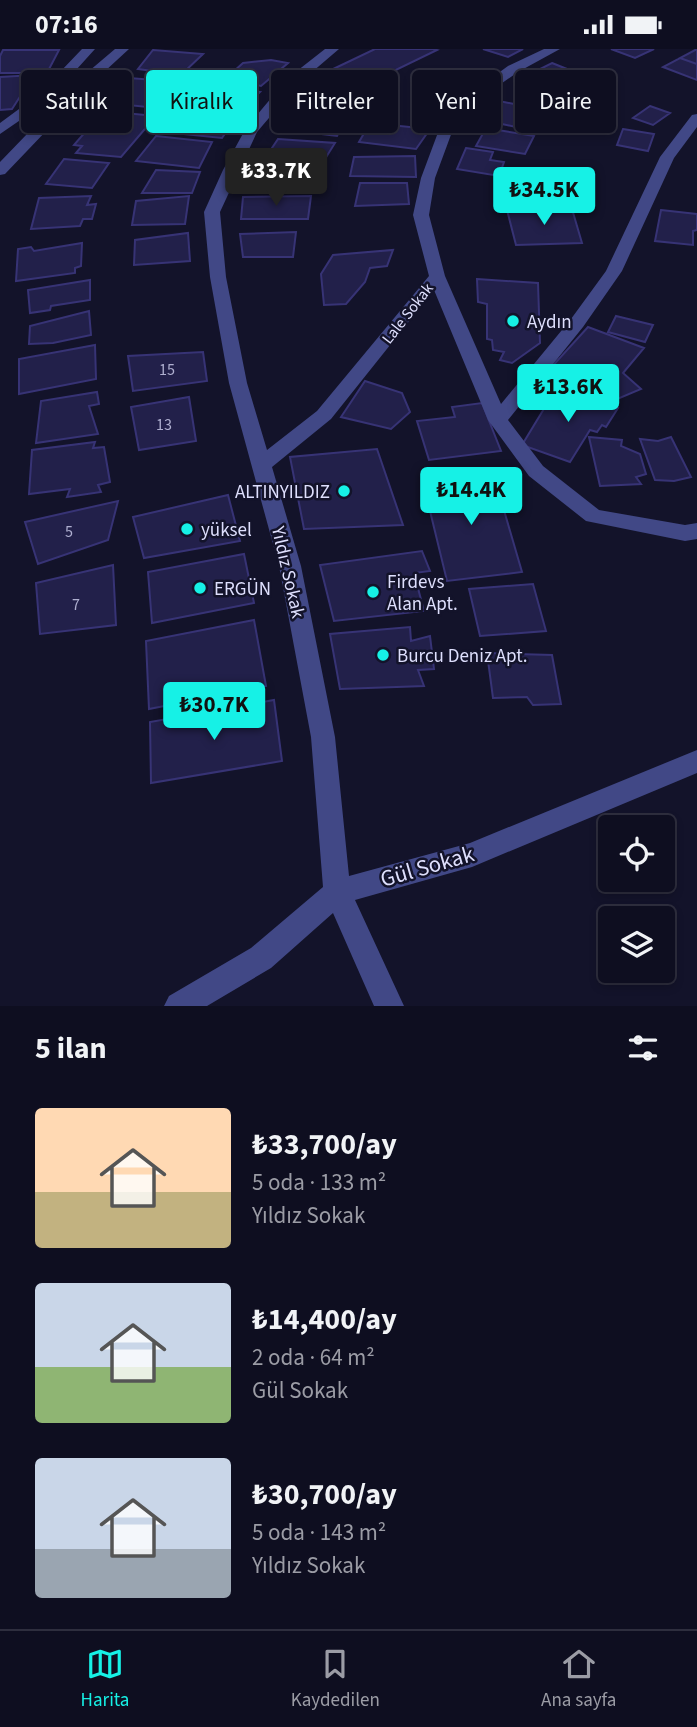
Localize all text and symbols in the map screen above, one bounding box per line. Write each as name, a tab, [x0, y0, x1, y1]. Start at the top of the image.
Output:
text: 07:16	[35, 6, 98, 43]
chip: Satılık	[21, 70, 132, 133]
chip: Kiralık	[146, 70, 257, 133]
chip: Filtreler	[271, 70, 398, 133]
chip: Yeni	[412, 70, 501, 133]
chip: Daire	[515, 70, 616, 133]
pin: ₺33.7K	[219, 149, 333, 208]
text: ₺33.7K	[241, 154, 311, 187]
pin: ₺34.5K	[487, 167, 601, 227]
text: ₺34.5K	[509, 173, 579, 206]
street label: Lale Sokak	[377, 278, 439, 349]
place label: Aydın	[527, 309, 572, 336]
marker: Aydın	[505, 313, 521, 329]
house number: 15	[159, 359, 175, 381]
pin: ₺13.6K	[511, 365, 625, 424]
text: ₺13.6K	[533, 370, 603, 403]
house number: 13	[156, 414, 172, 436]
pin: ₺14.4K	[414, 468, 528, 527]
text: ₺14.4K	[436, 473, 506, 506]
place label: ALTINYILDIZ	[235, 479, 330, 506]
marker: ALTINYILDIZ	[336, 483, 352, 499]
place label: yüksel	[201, 517, 252, 544]
house number: 5	[65, 521, 73, 543]
marker: yüksel	[179, 521, 195, 537]
street label: Yıldız Sokak	[264, 523, 311, 622]
place label: Firdevs Alan Apt.	[387, 569, 458, 618]
place label: ERGÜN	[214, 576, 271, 603]
marker: ERGÜN	[192, 580, 208, 596]
marker: Firdevs Alan Apt.	[365, 584, 381, 600]
house number: 7	[72, 594, 80, 616]
place label: Burcu Deniz Apt.	[397, 643, 528, 670]
marker: Burcu Deniz Apt.	[375, 647, 391, 663]
pin: ₺30.7K	[157, 683, 271, 742]
text: ₺30.7K	[179, 688, 249, 721]
map controls	[598, 815, 675, 983]
button: locate	[598, 815, 675, 892]
street label: Gül Sokak	[376, 837, 478, 896]
button: layers	[598, 906, 675, 983]
text: 5 ilan	[35, 1027, 107, 1070]
icon: filters	[624, 1029, 662, 1067]
text: ₺33,700/ay	[252, 1123, 397, 1166]
icon: home	[91, 1136, 175, 1220]
text: 5 oda · 133 m²	[252, 1166, 386, 1199]
text: Yıldız Sokak	[252, 1199, 365, 1232]
text: ₺14,400/ay	[252, 1298, 397, 1341]
icon: home	[91, 1311, 175, 1395]
text: 2 oda · 64 m²	[252, 1341, 375, 1374]
text: Gül Sokak	[252, 1374, 348, 1407]
text: ₺30,700/ay	[252, 1473, 397, 1516]
icon: home	[91, 1486, 175, 1570]
text: 5 oda · 143 m²	[252, 1516, 386, 1549]
text: Yıldız Sokak	[252, 1549, 365, 1582]
tab: Harita	[81, 1645, 129, 1714]
tab: Kaydedilen	[291, 1645, 380, 1714]
tab: Ana sayfa	[541, 1645, 616, 1714]

